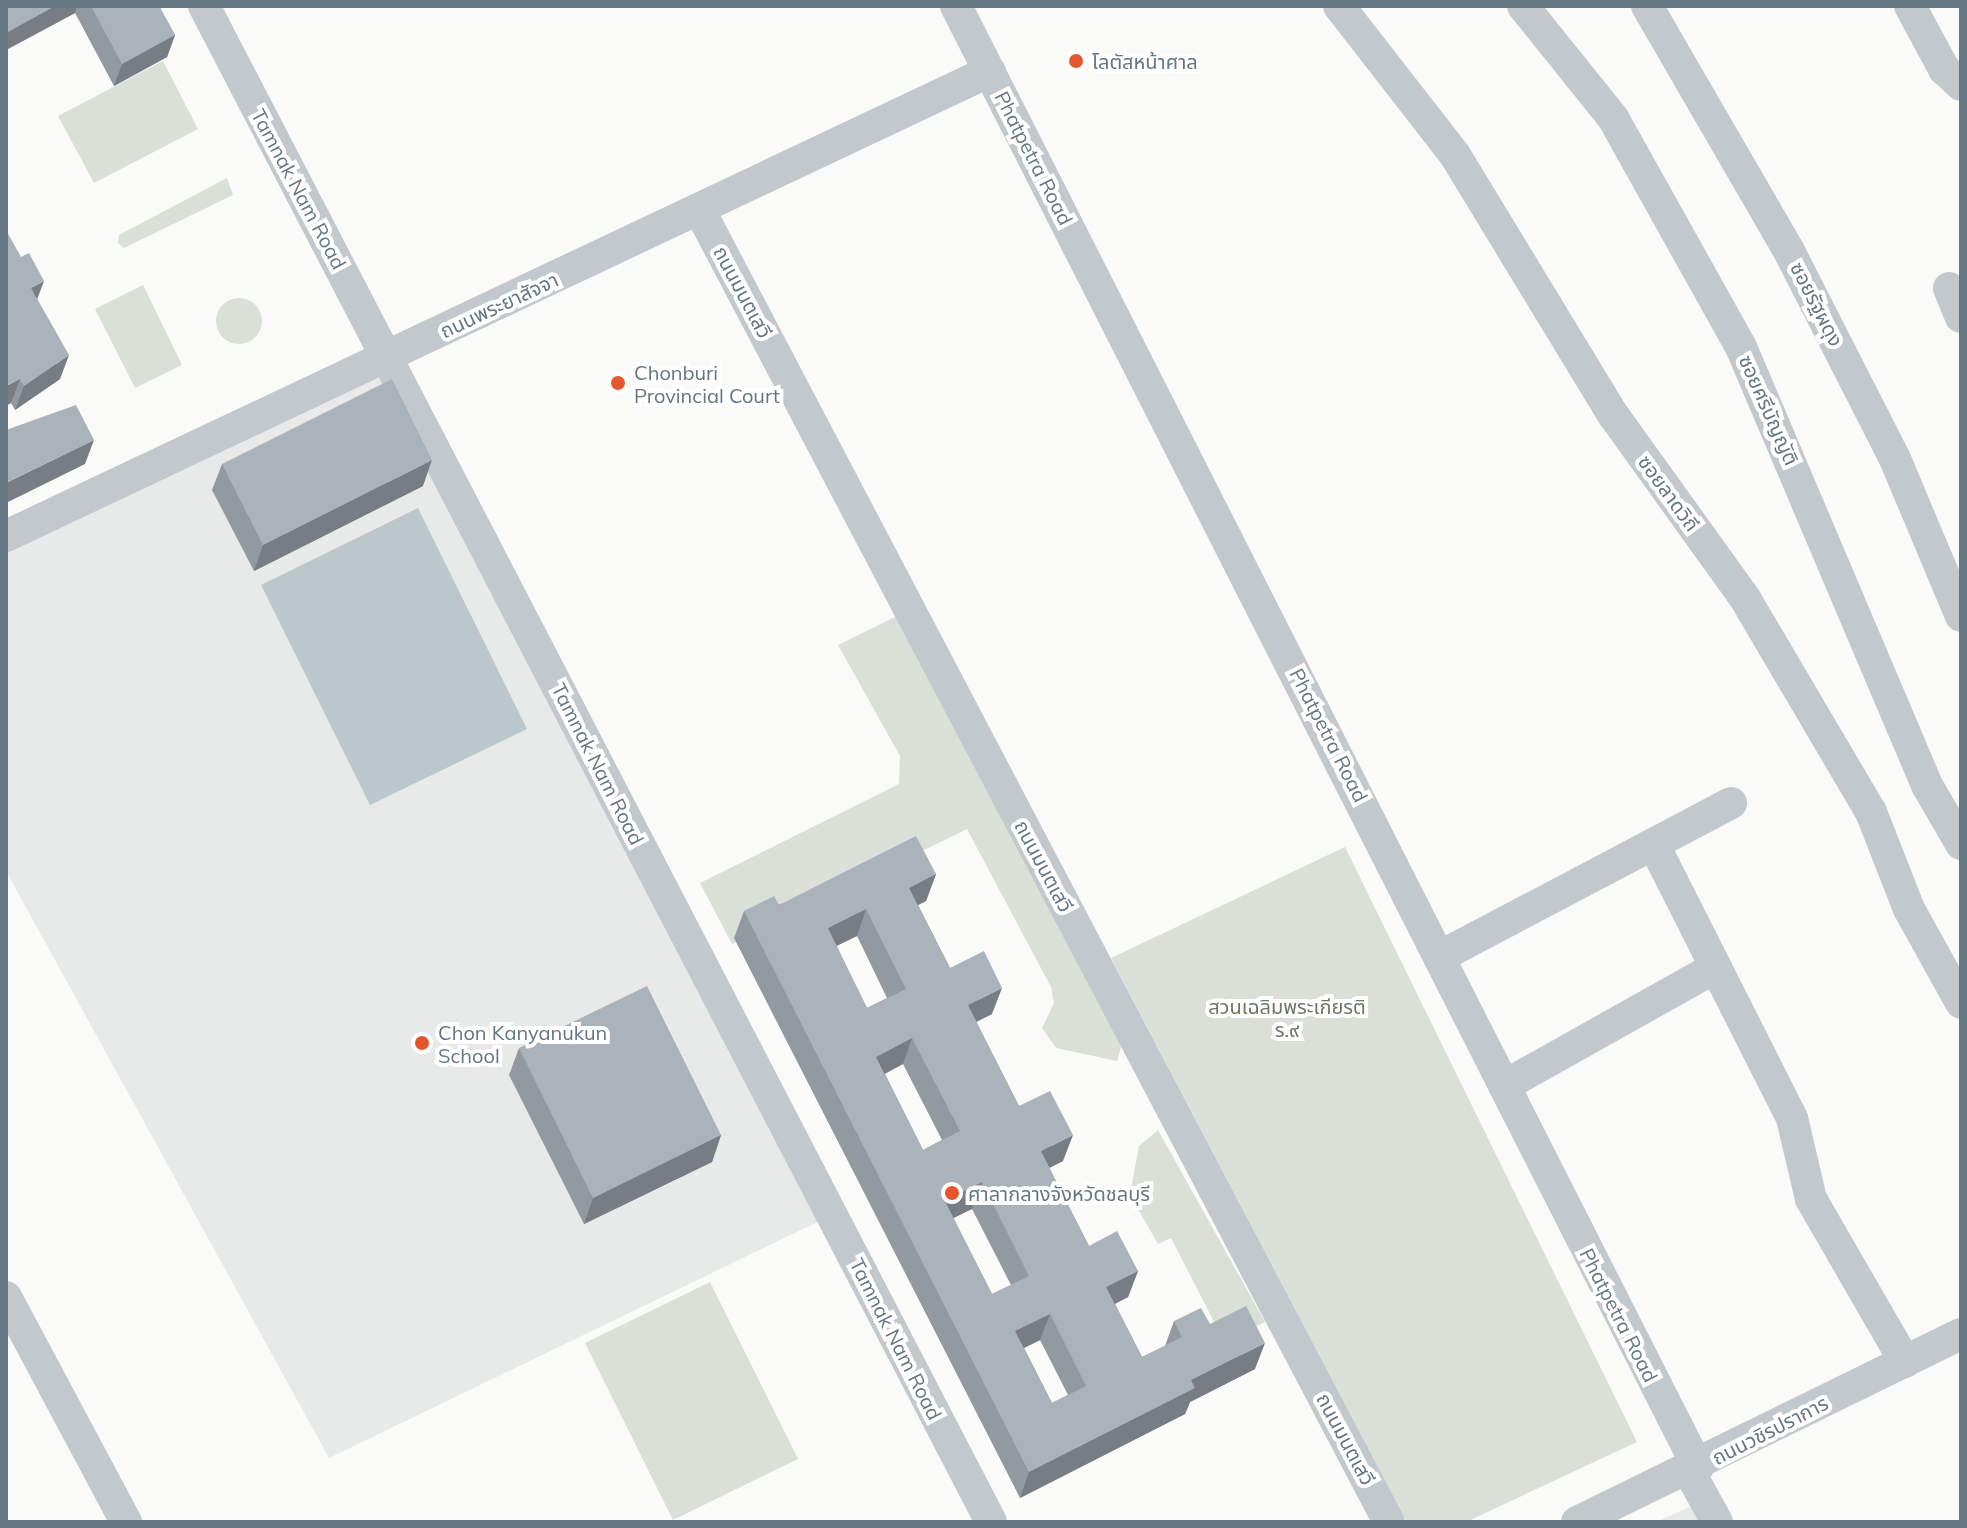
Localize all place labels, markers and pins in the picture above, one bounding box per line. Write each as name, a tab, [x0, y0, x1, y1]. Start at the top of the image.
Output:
place label: โลตัสหน้าศาล	[1092, 49, 1198, 73]
marker: โลตัสหน้าศาล	[1067, 52, 1085, 70]
place label: Chonburi Provincial Court	[634, 360, 780, 407]
marker: Chonburi Provincial Court	[609, 374, 627, 392]
place label: Chon Kanyanukun School	[438, 1020, 607, 1067]
marker: Chon Kanyanukun School	[413, 1034, 431, 1052]
place label: ศาลากลางจังหวัดชลบุรี	[968, 1181, 1150, 1205]
marker: ศาลากลางจังหวัดชลบุรี	[943, 1184, 961, 1202]

